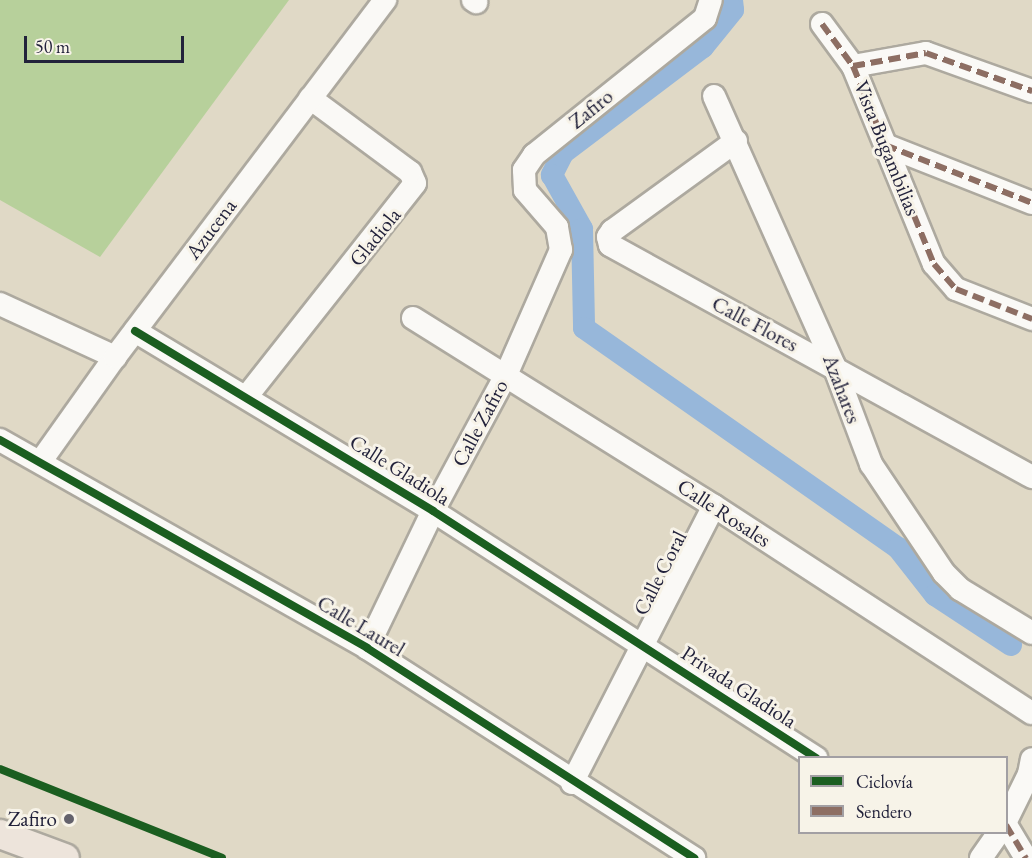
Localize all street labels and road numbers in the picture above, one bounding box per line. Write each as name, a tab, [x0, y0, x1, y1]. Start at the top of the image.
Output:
street label: Vista Bugambilias	[848, 77, 926, 219]
street label: Zafiro	[564, 84, 618, 134]
street label: Azucena	[180, 194, 242, 264]
street label: Gladiola	[344, 203, 406, 271]
street label: Calle Flores	[708, 291, 802, 357]
street label: Azahares	[817, 351, 867, 427]
street label: Calle Zafiro	[447, 375, 513, 471]
street label: Calle Gladiola	[345, 429, 455, 511]
street label: Calle Rosales	[673, 473, 775, 553]
street label: Calle Coral	[628, 527, 692, 619]
street label: Calle Laurel	[313, 590, 409, 662]
street label: Privada Gladiola	[677, 640, 801, 734]

